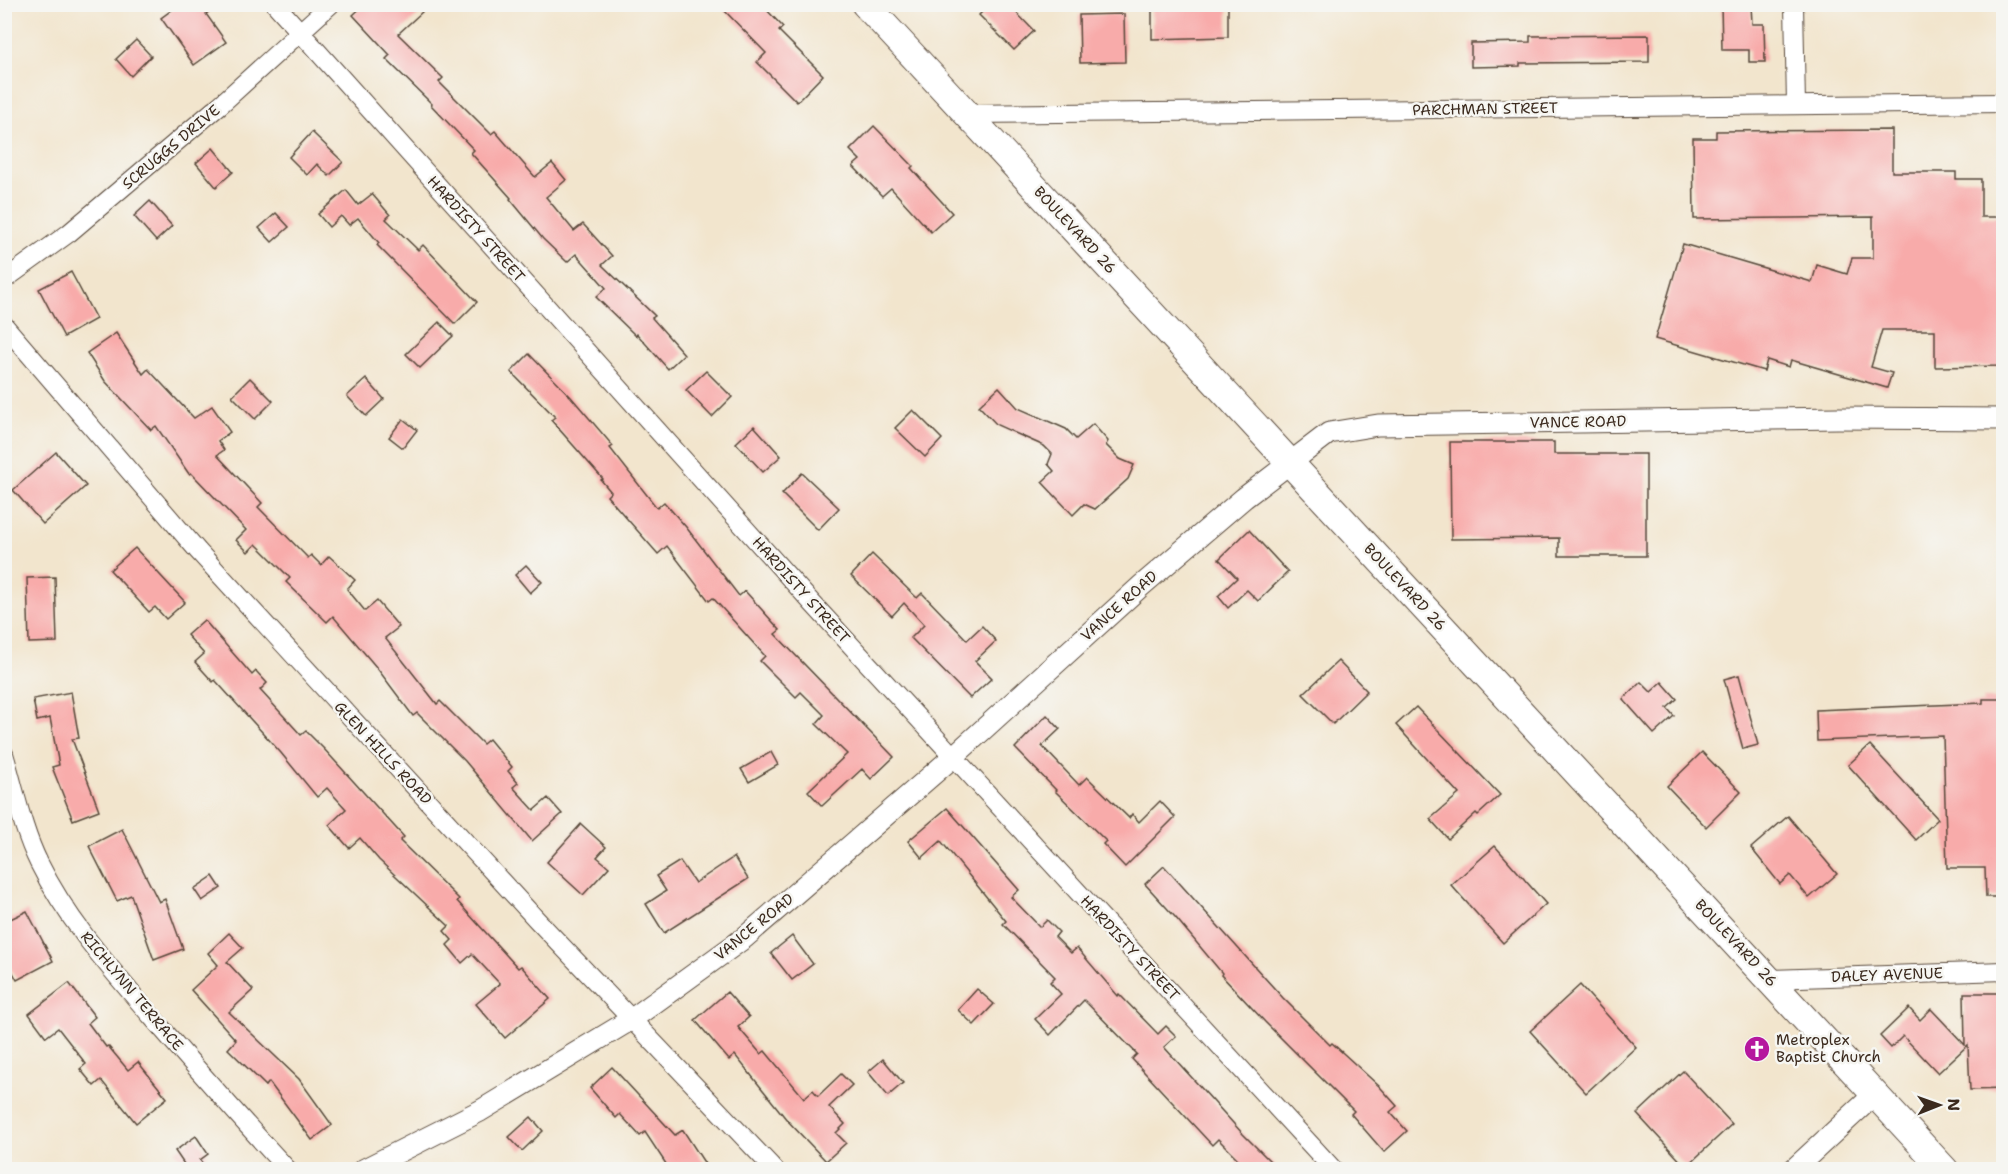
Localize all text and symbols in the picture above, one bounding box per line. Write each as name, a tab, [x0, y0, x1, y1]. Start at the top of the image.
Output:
street label: PARCHMAN STREET	[1412, 98, 1558, 120]
street label: SCRUGGS DRIVE	[118, 100, 224, 194]
street label: HARDISTY STREET	[423, 171, 529, 287]
street label: BOULEVARD 26	[1029, 182, 1121, 278]
street label: VANCE ROAD	[1529, 411, 1627, 433]
street label: HARDISTY STREET	[748, 532, 854, 648]
street label: BOULEVARD 26	[1359, 539, 1451, 635]
street label: VANCE ROAD	[1076, 566, 1162, 646]
street label: GLEN HILLS ROAD	[330, 697, 436, 809]
street label: VANCE ROAD	[710, 889, 798, 965]
street label: HARDISTY STREET	[1076, 891, 1184, 1005]
street label: BOULEVARD 26	[1690, 895, 1782, 991]
street label: RICHLYNN TERRACE	[76, 927, 188, 1055]
street label: DALEY AVENUE	[1831, 963, 1943, 987]
place label: Metroplex Baptist Church	[1776, 1030, 1881, 1067]
church icon: Metroplex Baptist Church	[1742, 1034, 1772, 1064]
north arrow	[1909, 1075, 1969, 1135]
text: N	[1943, 1098, 1964, 1111]

